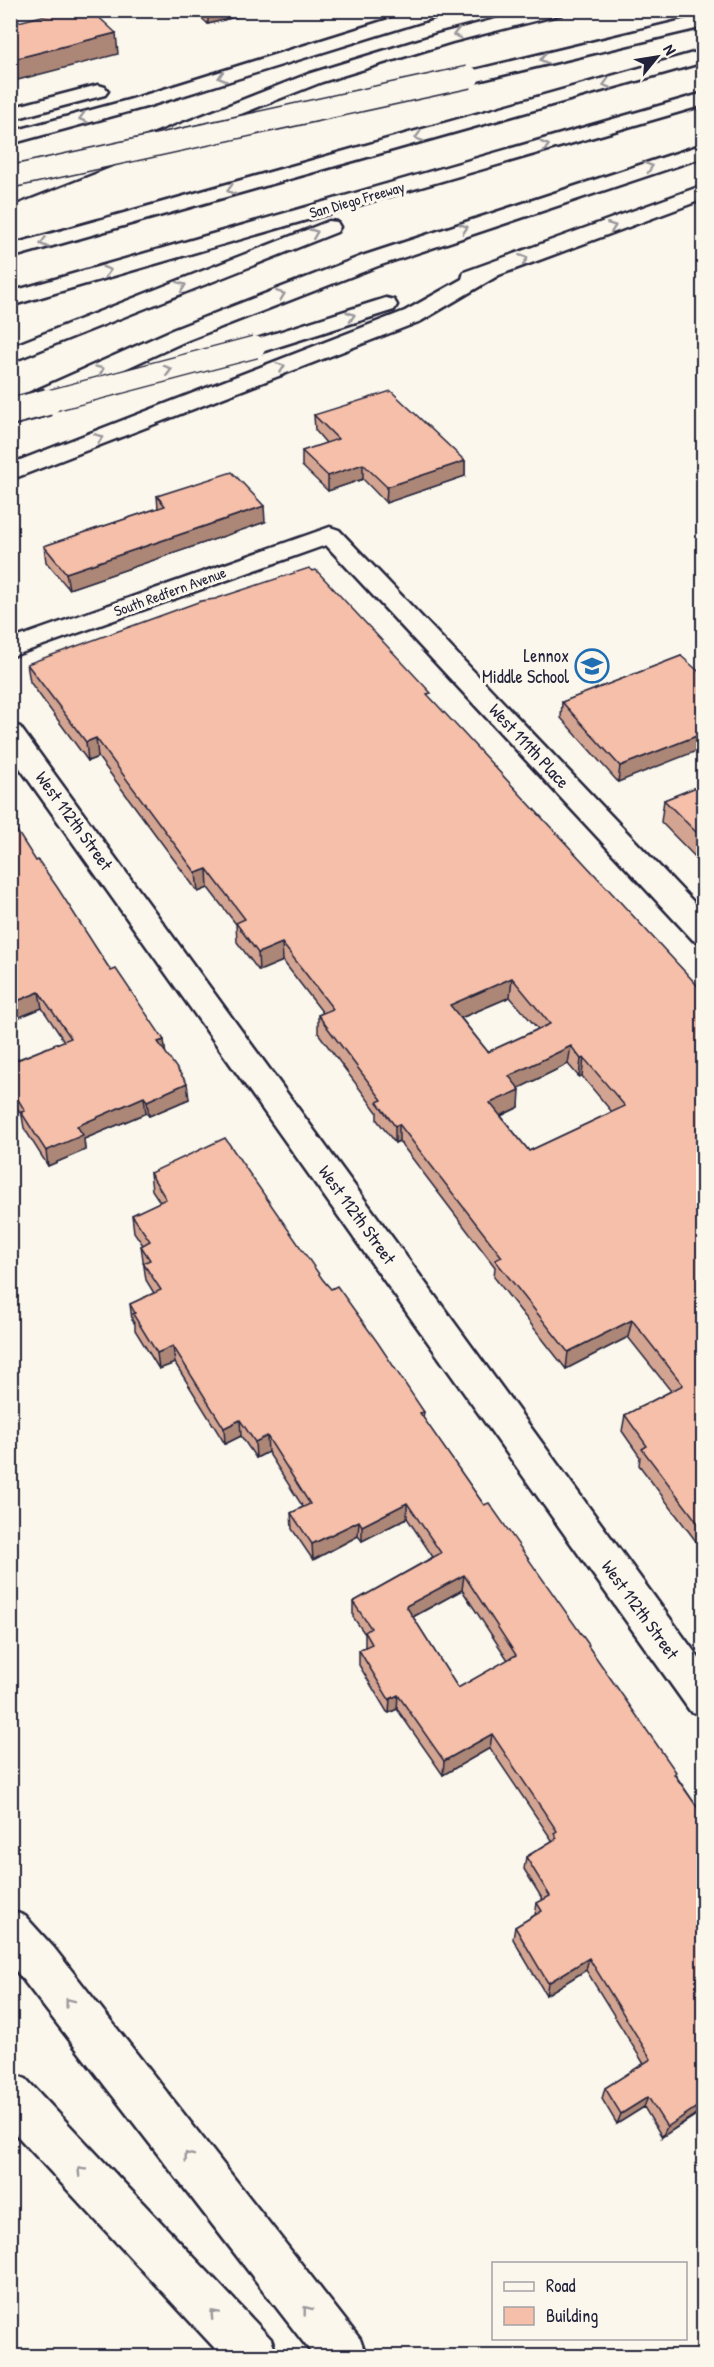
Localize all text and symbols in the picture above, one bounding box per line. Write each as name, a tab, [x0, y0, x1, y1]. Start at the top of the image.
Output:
one-way arrow	[453, 27, 463, 40]
north arrow	[627, 27, 687, 87]
text: N	[658, 40, 682, 59]
one-way arrow	[540, 51, 550, 64]
one-way arrow	[217, 70, 228, 82]
one-way arrow	[602, 77, 613, 89]
one-way arrow	[78, 111, 89, 123]
one-way arrow	[414, 130, 425, 142]
one-way arrow	[539, 141, 550, 153]
one-way arrow	[643, 162, 654, 175]
street label: San Diego Freeway	[307, 176, 407, 223]
one-way arrow	[227, 183, 237, 195]
one-way arrow	[605, 222, 616, 234]
one-way arrow	[458, 223, 469, 236]
one-way arrow	[308, 228, 319, 240]
one-way arrow	[39, 236, 50, 248]
one-way arrow	[518, 254, 529, 267]
one-way arrow	[102, 266, 112, 279]
one-way arrow	[175, 281, 186, 293]
one-way arrow	[275, 290, 285, 303]
one-way arrow	[345, 311, 356, 323]
one-way arrow	[275, 362, 286, 374]
one-way arrow	[163, 364, 173, 377]
one-way arrow	[94, 365, 105, 377]
one-way arrow	[93, 433, 104, 445]
street label: South Redfern Avenue	[111, 561, 229, 622]
place label: Lennox Middle School	[482, 643, 569, 689]
school or university icon: Lennox Middle School	[574, 648, 610, 684]
street label: West 111th Place	[484, 698, 575, 794]
street label: West 112th Street	[30, 766, 119, 876]
street label: West 112th Street	[313, 1160, 402, 1270]
street label: West 112th Street	[596, 1555, 685, 1665]
one-way arrow	[65, 1997, 76, 2008]
one-way arrow	[185, 2152, 196, 2163]
one-way arrow	[77, 2167, 88, 2178]
legend	[492, 2262, 687, 2340]
text: Road	[546, 2273, 576, 2298]
text: Building	[546, 2303, 598, 2328]
one-way arrow	[304, 2306, 315, 2317]
one-way arrow	[210, 2310, 221, 2320]

